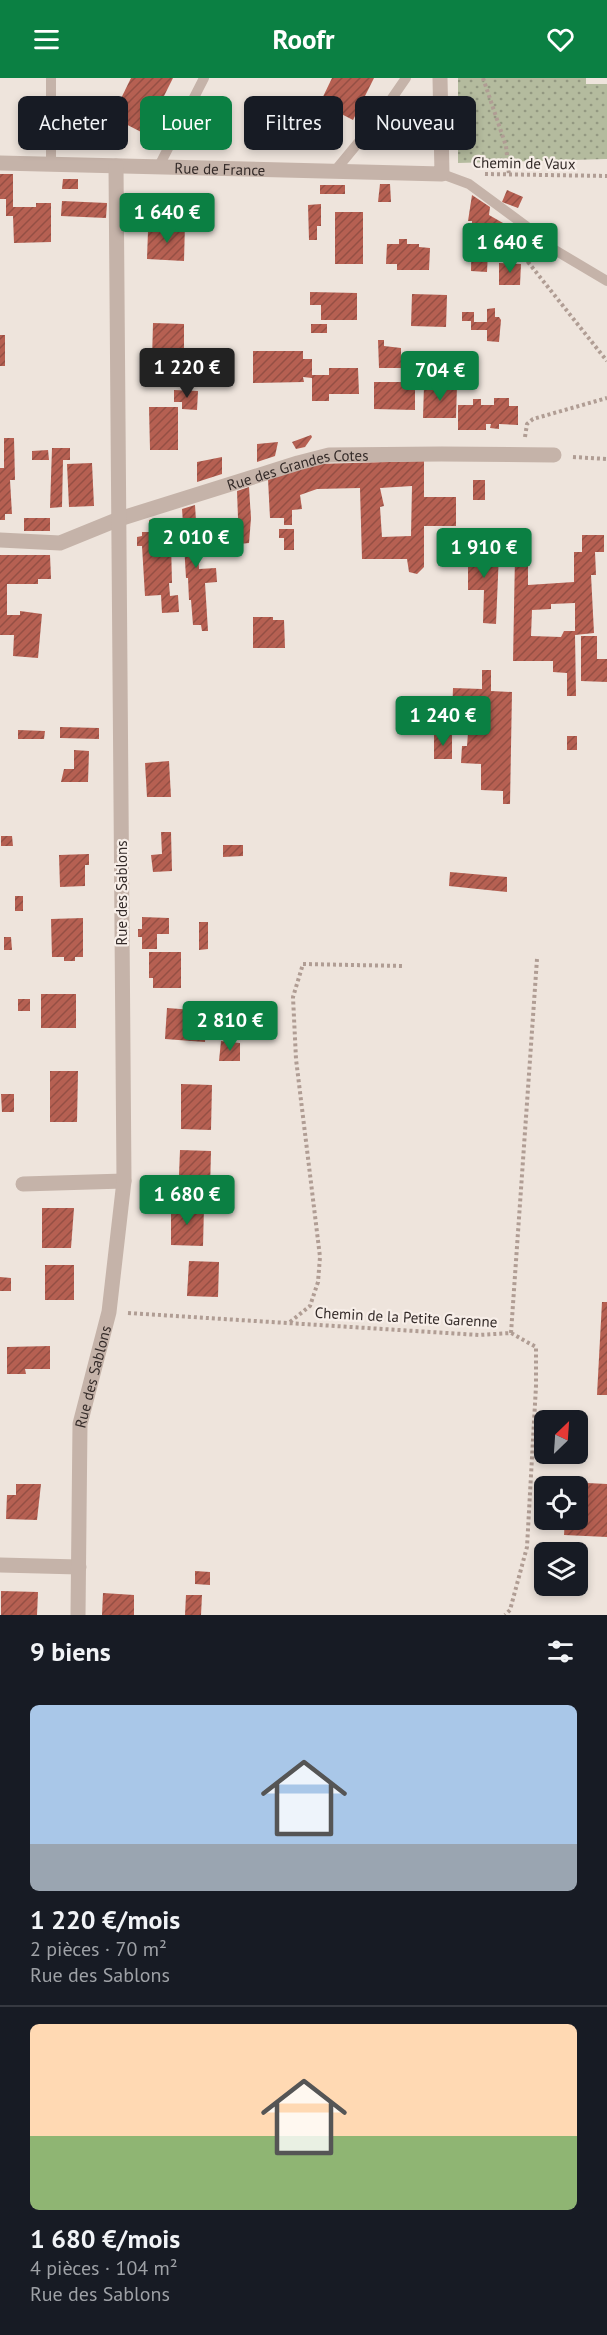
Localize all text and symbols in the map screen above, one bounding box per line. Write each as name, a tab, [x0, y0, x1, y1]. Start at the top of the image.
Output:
text: Roofr	[273, 22, 334, 56]
icon: menu	[30, 23, 63, 56]
icon: heart	[544, 23, 577, 56]
chip: Acheter	[18, 96, 128, 150]
chip: Louer	[140, 96, 232, 150]
chip: Filtres	[244, 96, 343, 150]
chip: Nouveau	[355, 96, 476, 150]
street label: Chemin de Vaux	[472, 153, 576, 173]
street label: Rue de France	[174, 158, 266, 179]
pin: 1 640 €	[112, 193, 222, 244]
text: 1 640 €	[134, 199, 200, 225]
pin: 1 640 €	[455, 223, 565, 274]
text: 1 640 €	[477, 229, 543, 255]
pin: 1 220 €	[132, 348, 242, 399]
pin: 704 €	[398, 351, 482, 402]
text: 1 220 €	[154, 354, 220, 380]
text: 704 €	[415, 357, 465, 383]
street label: Rue des Grandes Cotes	[224, 445, 369, 494]
pin: 2 010 €	[141, 518, 251, 569]
text: 2 010 €	[163, 524, 229, 550]
pin: 1 910 €	[429, 528, 539, 579]
text: 1 910 €	[451, 534, 517, 560]
pin: 1 240 €	[388, 696, 498, 747]
text: 1 240 €	[410, 702, 476, 728]
street label: Rue des Sablons	[112, 841, 131, 945]
pin: 2 810 €	[175, 1001, 285, 1052]
text: 2 810 €	[197, 1007, 263, 1033]
pin: 1 680 €	[132, 1175, 242, 1226]
text: 1 680 €	[154, 1181, 220, 1207]
street label: Chemin de la Petite Garenne	[314, 1303, 498, 1331]
street label: Rue des Sablons	[70, 1323, 115, 1430]
north arrow	[534, 1410, 588, 1464]
map controls	[534, 1410, 588, 1596]
button: locate	[534, 1476, 588, 1530]
button: layers	[534, 1542, 588, 1596]
text: 9 biens	[30, 1635, 111, 1668]
icon: filters	[544, 1635, 577, 1668]
icon: home	[250, 1744, 358, 1852]
text: 1 220 €/mois	[30, 1903, 180, 1936]
text: 2 pièces · 70 m²	[30, 1936, 167, 1962]
text: Rue des Sablons	[30, 1962, 170, 1988]
icon: home	[250, 2063, 358, 2171]
text: 1 680 €/mois	[30, 2222, 180, 2255]
text: 4 pièces · 104 m²	[30, 2255, 178, 2281]
text: Rue des Sablons	[30, 2281, 170, 2307]

